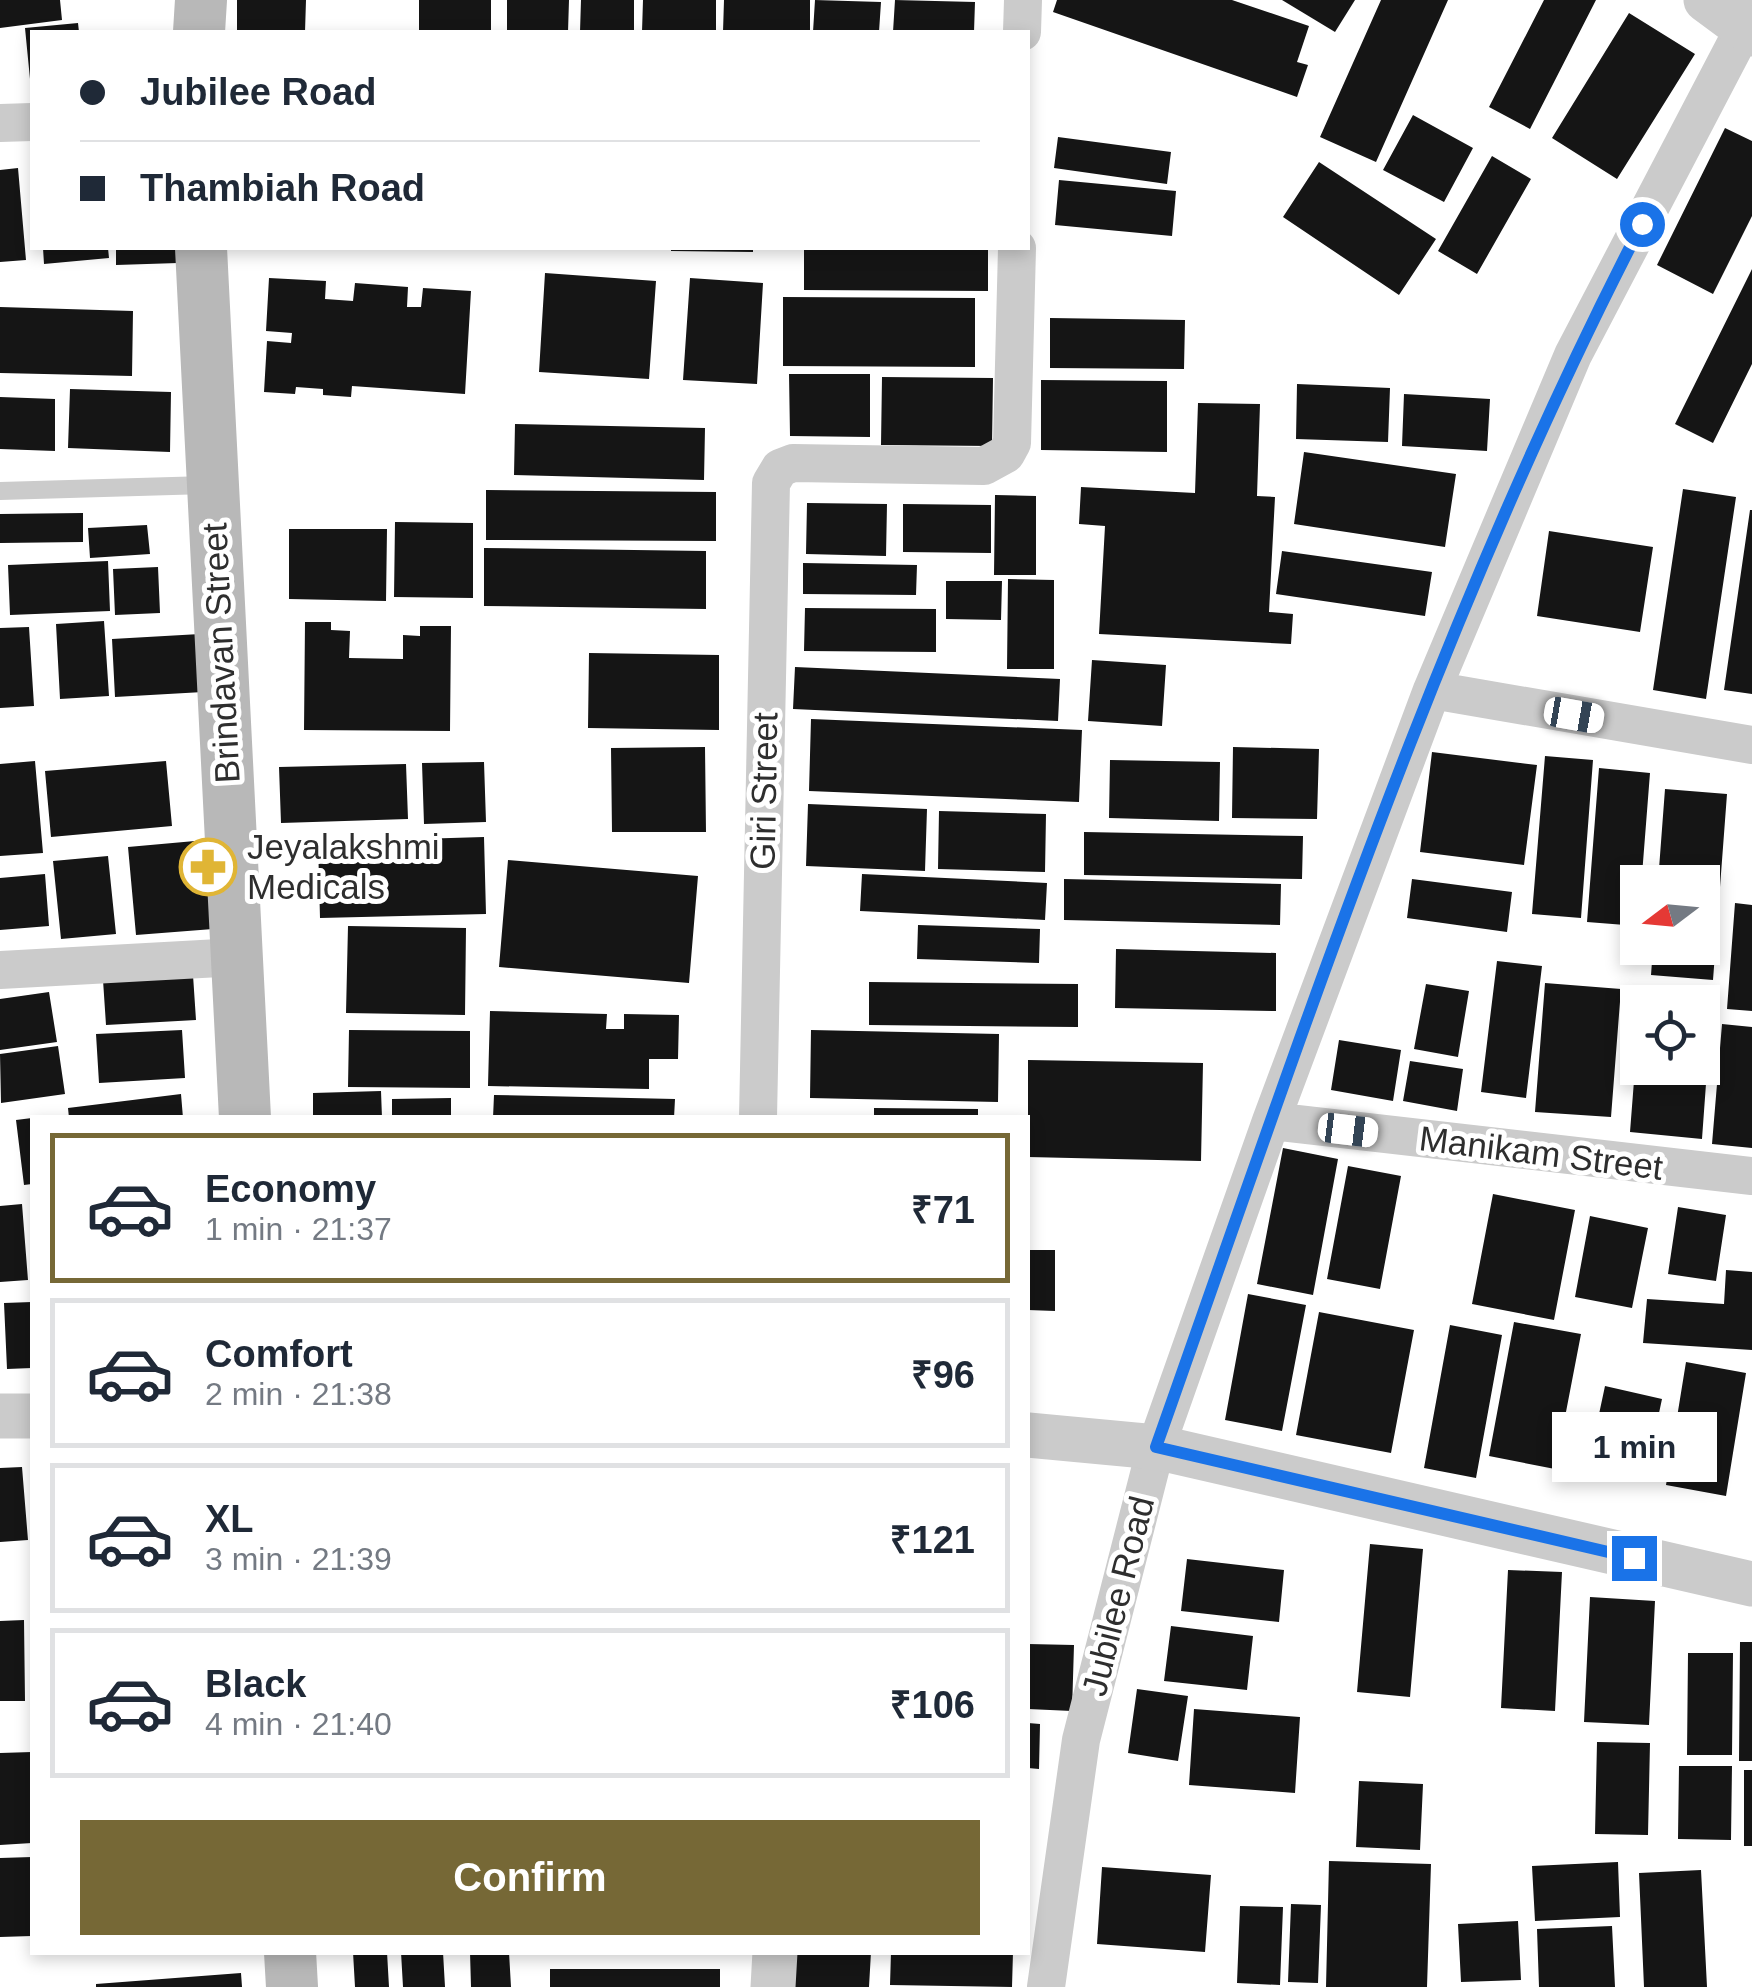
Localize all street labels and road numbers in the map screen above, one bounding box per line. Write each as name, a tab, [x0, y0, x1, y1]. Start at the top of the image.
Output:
street label: Brindavan Street	[194, 522, 247, 784]
street label: Giri Street	[743, 712, 784, 870]
street label: Manikam Street	[1417, 1118, 1665, 1187]
street label: Jubilee Road	[1074, 1492, 1161, 1700]

